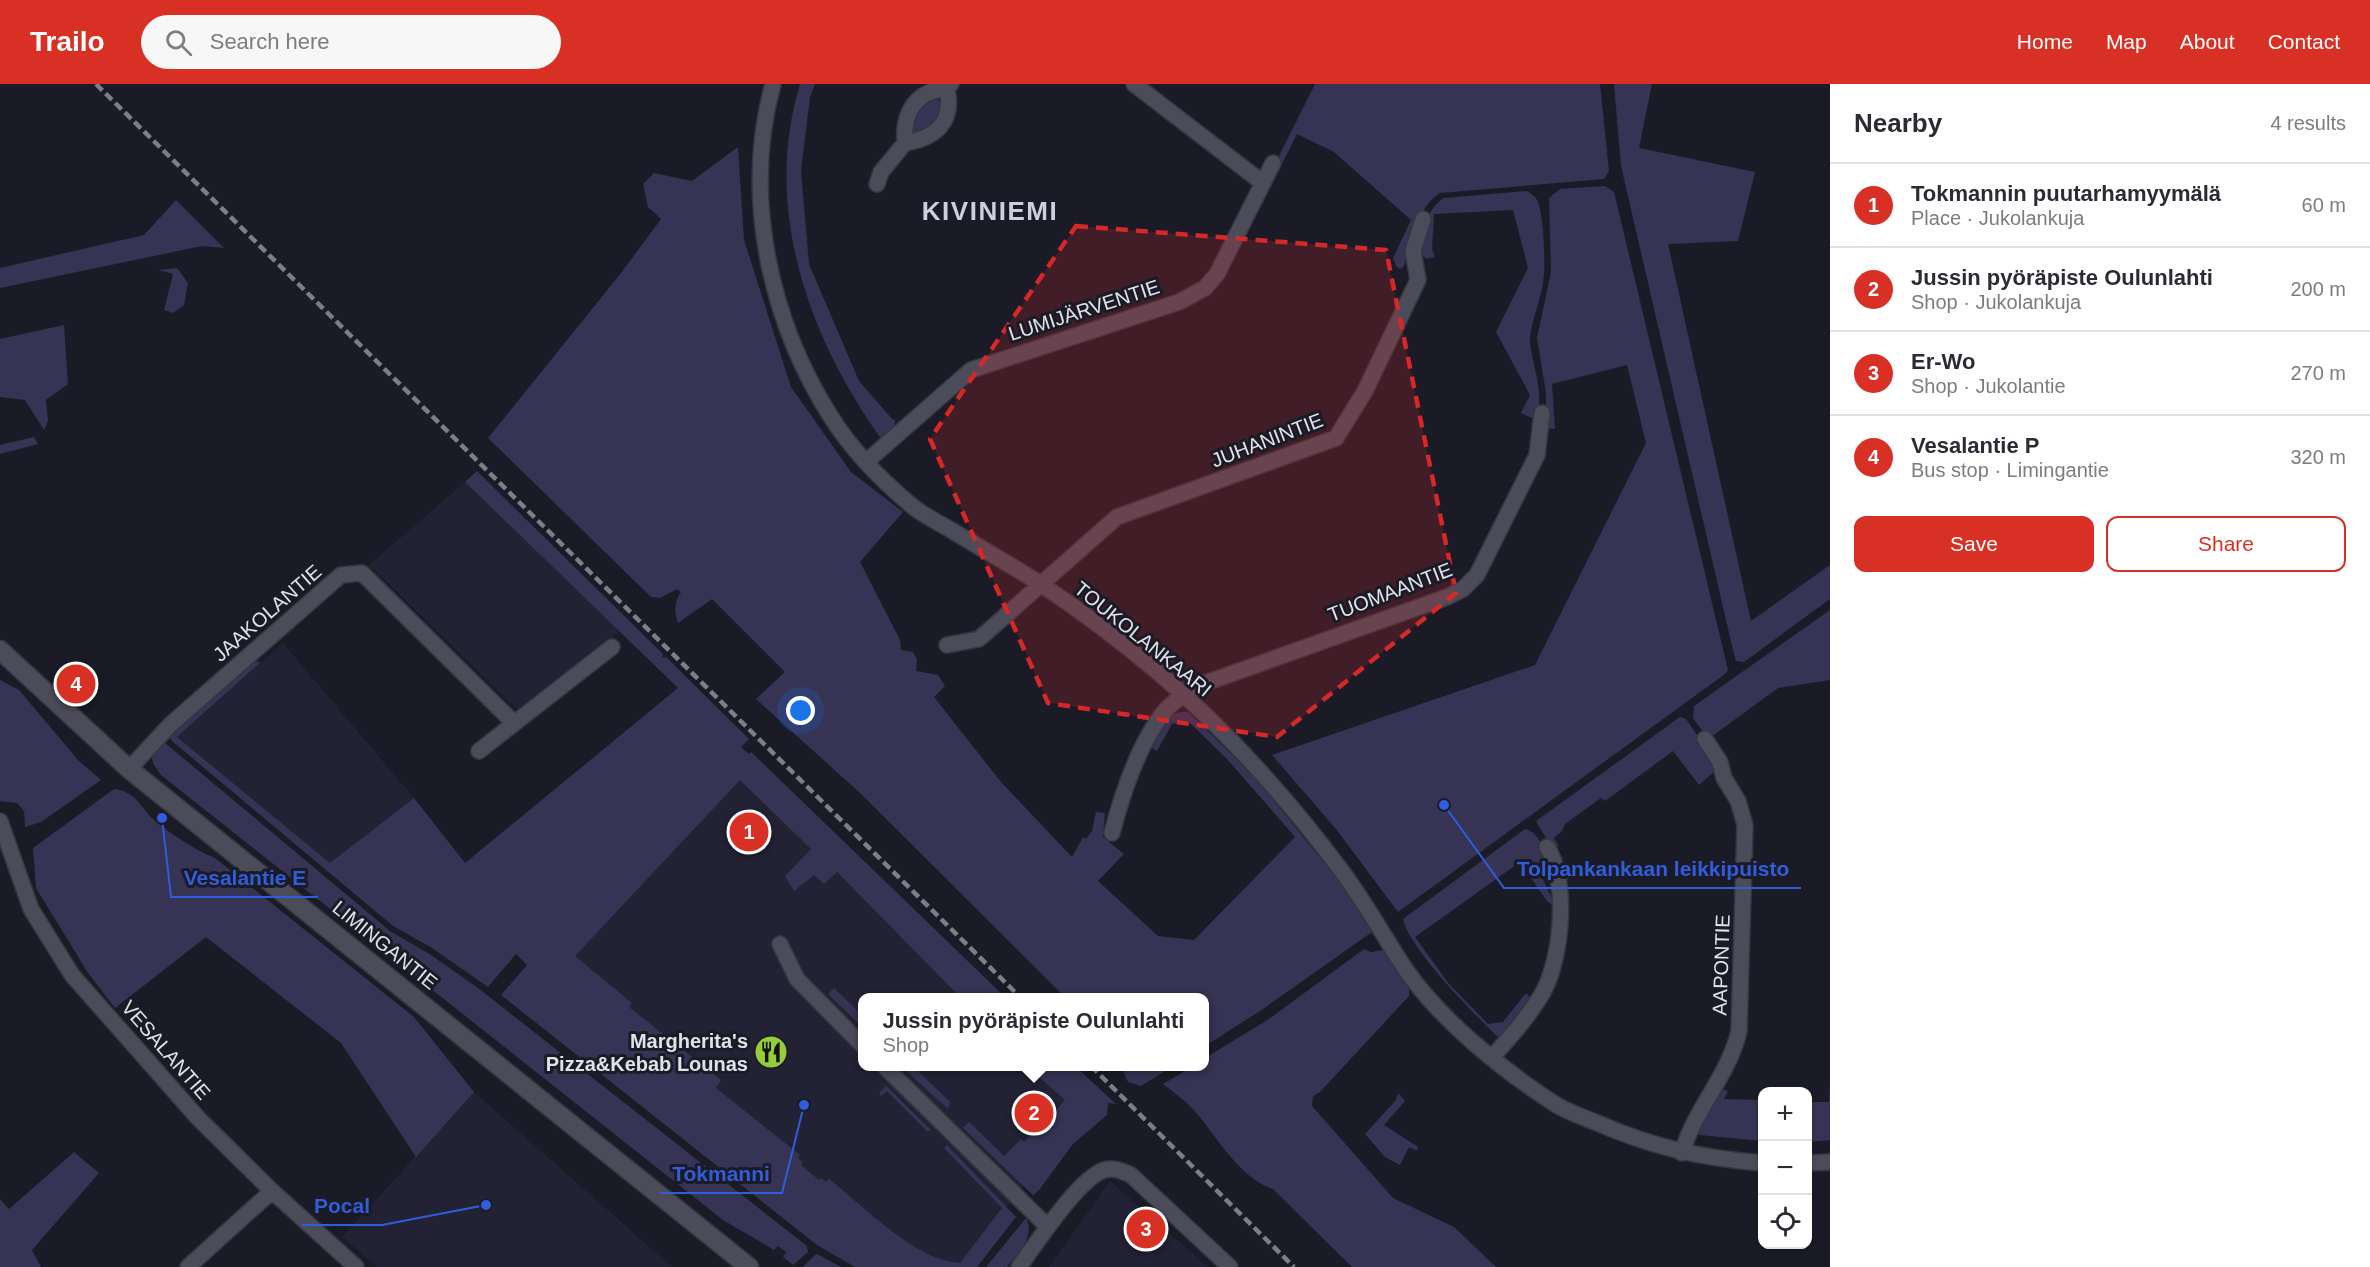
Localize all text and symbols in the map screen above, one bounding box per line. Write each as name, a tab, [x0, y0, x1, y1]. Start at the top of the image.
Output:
search box	[141, 15, 561, 69]
text: Trailo	[30, 26, 105, 57]
icon: search	[162, 26, 195, 59]
text: Search here	[210, 29, 330, 54]
text: Home	[2017, 30, 2073, 53]
text: Map	[2106, 30, 2147, 53]
text: About	[2180, 30, 2235, 53]
text: Contact	[2268, 30, 2340, 53]
text: Nearby	[1854, 108, 1942, 138]
text: 4 results	[2270, 112, 2346, 134]
text: Tokmannin puutarhamyymälä	[1911, 181, 2221, 206]
text: 1	[1868, 194, 1879, 216]
text: 60 m	[2302, 194, 2346, 216]
district label: KIVINIEMI	[922, 196, 1058, 226]
text: Place · Jukolankuja	[1911, 207, 2084, 229]
text: Jussin pyöräpiste Oulunlahti	[1911, 265, 2213, 290]
street label: LUMIJÄRVENTIE	[1006, 275, 1162, 345]
text: 2	[1868, 278, 1879, 300]
text: 200 m	[2290, 278, 2346, 300]
text: Shop · Jukolankuja	[1911, 291, 2081, 313]
text: Er-Wo	[1911, 349, 1975, 374]
text: 3	[1868, 362, 1879, 384]
text: 270 m	[2290, 362, 2346, 384]
text: Shop · Jukolantie	[1911, 375, 2066, 397]
street label: JUHANINTIE	[1208, 409, 1326, 471]
text: Vesalantie P	[1911, 433, 2039, 458]
text: 4	[1868, 446, 1879, 468]
text: 320 m	[2290, 446, 2346, 468]
text: Bus stop · Limingantie	[1911, 459, 2109, 481]
button: Save	[1854, 516, 2094, 572]
button: Share	[2106, 516, 2346, 572]
street label: TUOMAANTIE	[1325, 558, 1455, 626]
street label: JAAKOLANTIE	[209, 560, 325, 666]
street label: TOUKOLANKAARI	[1070, 577, 1216, 701]
pin: 4	[56, 662, 96, 706]
your location	[786, 696, 815, 725]
pin: 1	[730, 810, 768, 855]
callout: Tolpankankaan leikkipuisto	[1504, 849, 1801, 888]
text: Tolpankankaan leikkipuisto	[1517, 857, 1789, 880]
callout: Vesalantie E	[171, 858, 318, 897]
text: Vesalantie E	[184, 866, 306, 889]
street label: LIMINGANTIE	[328, 896, 442, 994]
street label: AAPONTIE	[1708, 914, 1734, 1016]
popup	[858, 993, 1209, 1071]
street label: VESALANTIE	[117, 996, 215, 1104]
text: Jussin pyöräpiste Oulunlahti	[883, 1008, 1184, 1033]
place label: Margherita's Pizza&Kebab Lounas	[546, 1030, 748, 1075]
restaurant icon: Margherita's Pizza&Kebab Lounas	[753, 1034, 789, 1070]
text: Shop	[883, 1034, 929, 1056]
map controls	[1758, 1087, 1812, 1249]
button: +	[1758, 1087, 1812, 1141]
pin: 2	[1014, 1090, 1054, 1136]
button: −	[1758, 1141, 1812, 1195]
callout: Tokmanni	[660, 1154, 782, 1193]
text: Tokmanni	[672, 1162, 770, 1185]
callout: Pocal	[302, 1186, 382, 1225]
text: Pocal	[314, 1194, 370, 1217]
button: locate	[1758, 1195, 1812, 1249]
pin: 3	[1126, 1206, 1166, 1252]

